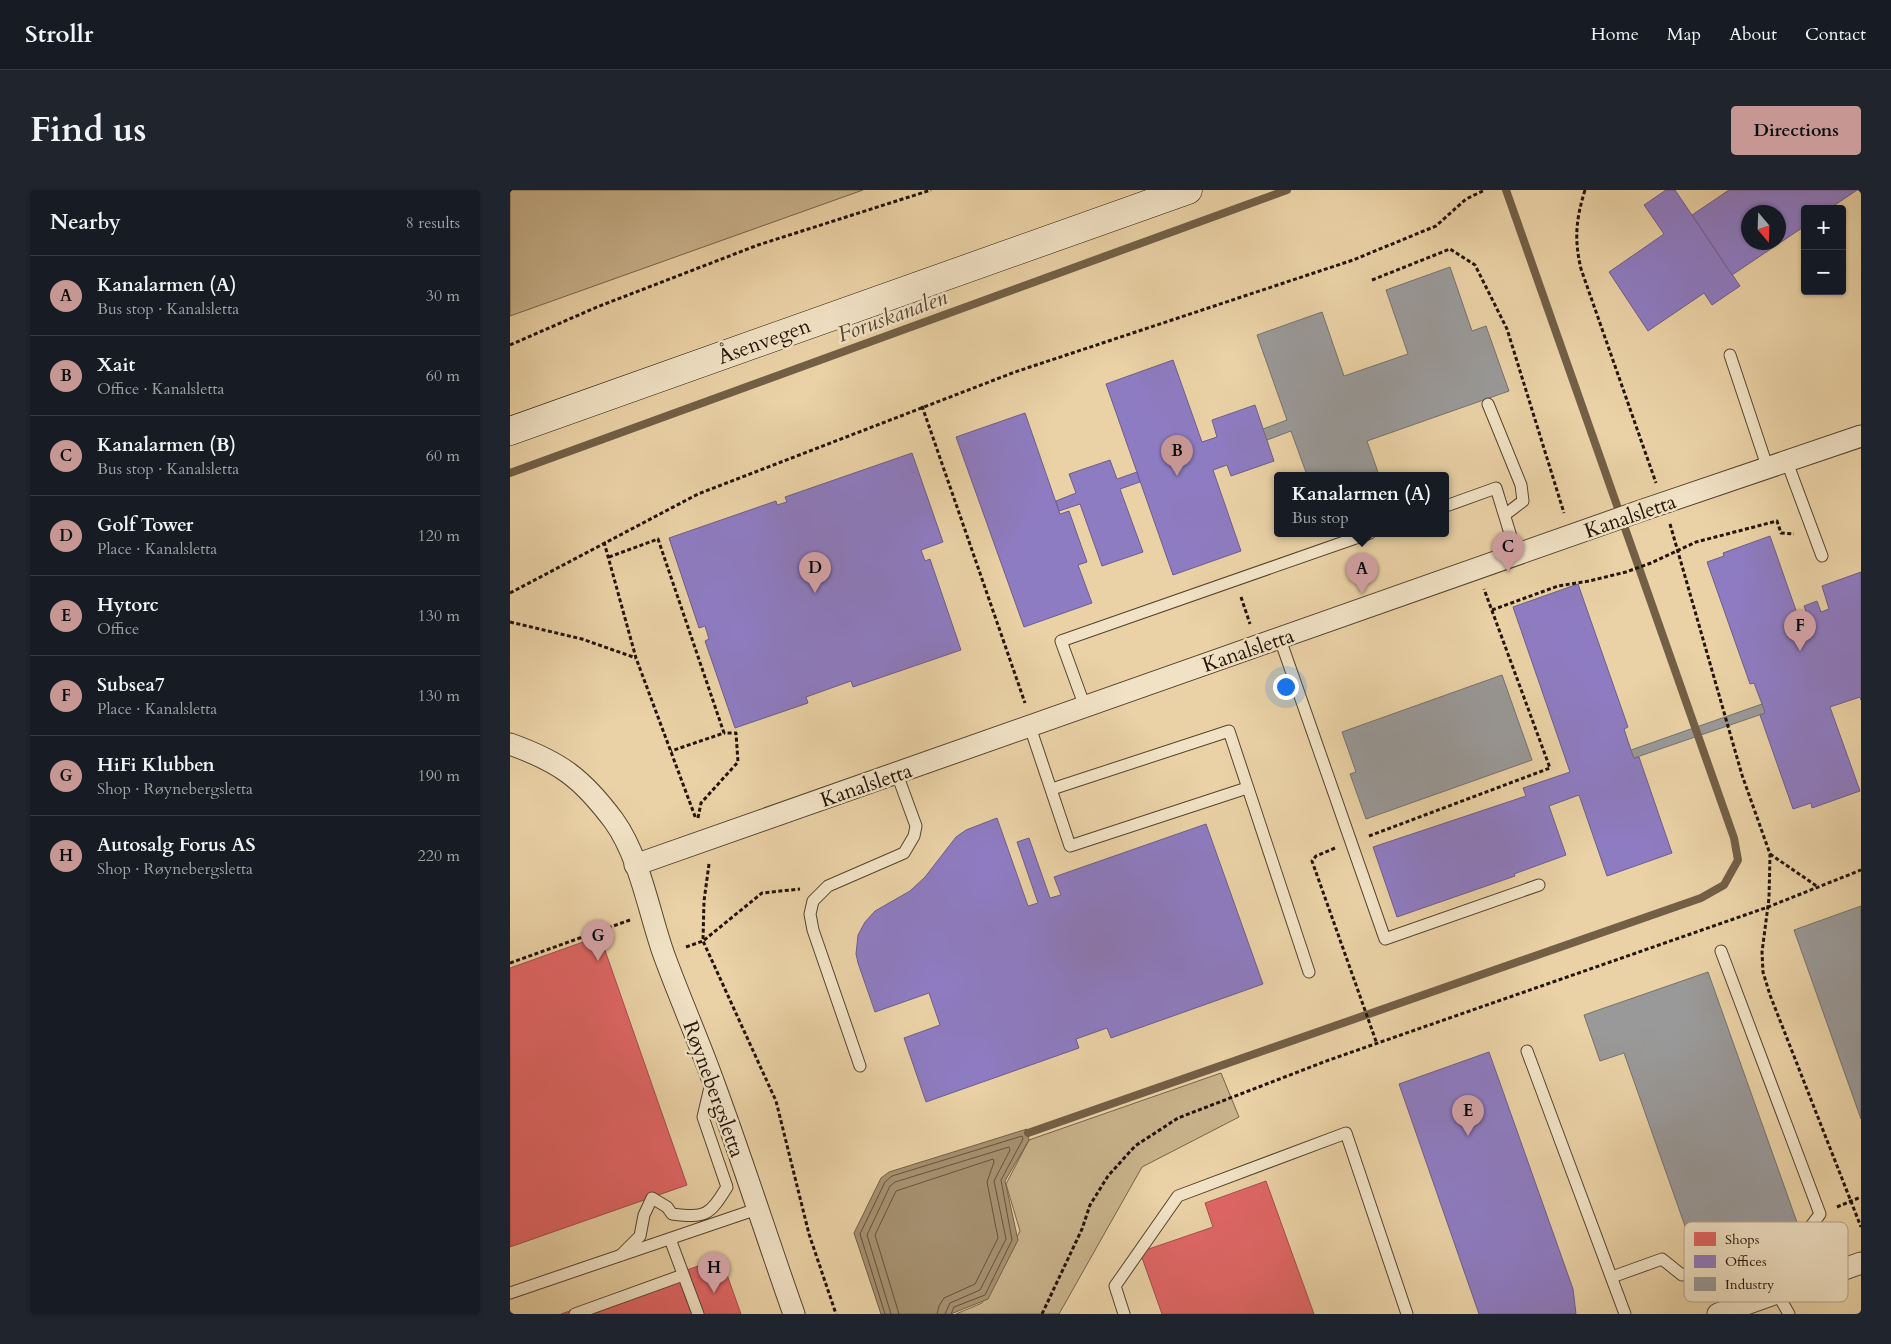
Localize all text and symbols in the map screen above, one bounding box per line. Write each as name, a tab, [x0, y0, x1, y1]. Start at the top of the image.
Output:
text: Strollr	[25, 18, 93, 51]
text: Home	[1591, 22, 1639, 47]
text: Map	[1667, 22, 1701, 47]
text: About	[1729, 22, 1777, 47]
text: Contact	[1805, 22, 1866, 47]
text: Find us	[30, 106, 146, 154]
button: Directions	[1731, 106, 1861, 155]
north arrow	[1741, 205, 1786, 250]
map controls	[1801, 205, 1846, 295]
button: +	[1801, 205, 1846, 250]
text: Nearby	[50, 208, 121, 237]
text: 8 results	[406, 212, 460, 234]
button: −	[1801, 250, 1846, 295]
text: Kanalarmen (A)	[97, 272, 236, 298]
water label: Foruskanalen	[833, 282, 952, 350]
text: A	[60, 285, 72, 307]
text: 30 m	[426, 285, 460, 307]
text: Bus stop · Kanalsletta	[97, 298, 239, 320]
street label: Åsenvegen	[714, 311, 815, 372]
text: Xait	[97, 352, 135, 378]
text: B	[60, 365, 72, 387]
text: 60 m	[426, 365, 460, 387]
text: Office · Kanalsletta	[97, 378, 224, 400]
text: Kanalarmen (B)	[97, 432, 236, 458]
pin: B	[1161, 435, 1193, 476]
text: C	[60, 445, 72, 467]
text: 60 m	[426, 445, 460, 467]
text: Bus stop · Kanalsletta	[97, 458, 239, 480]
popup	[1274, 472, 1449, 537]
text: Kanalarmen (A)	[1292, 481, 1431, 507]
street label: Kanalsletta	[1580, 487, 1680, 546]
text: Bus stop	[1292, 507, 1349, 529]
text: Golf Tower	[97, 512, 194, 538]
text: D	[59, 525, 73, 547]
text: 120 m	[418, 525, 460, 547]
pin: C	[1492, 531, 1524, 572]
text: Place · Kanalsletta	[97, 538, 217, 560]
pin: D	[799, 552, 831, 593]
pin: A	[1346, 553, 1378, 594]
text: Hytorc	[97, 592, 159, 618]
text: E	[61, 605, 71, 627]
text: 130 m	[418, 605, 460, 627]
pin: F	[1784, 610, 1816, 651]
text: Office	[97, 618, 139, 640]
street label: Kanalsletta	[1198, 621, 1298, 680]
text: Subsea7	[97, 672, 165, 698]
your location	[1273, 674, 1299, 700]
text: F	[61, 685, 71, 707]
text: 130 m	[418, 685, 460, 707]
text: Place · Kanalsletta	[97, 698, 217, 720]
text: HiFi Klubben	[97, 752, 215, 778]
street label: Kanalsletta	[816, 756, 916, 815]
text: G	[59, 765, 73, 787]
text: 190 m	[418, 765, 460, 787]
text: Shop · Røynebergsletta	[97, 778, 253, 800]
text: Autosalg Forus AS	[97, 832, 256, 858]
text: H	[59, 845, 73, 867]
text: 220 m	[418, 845, 460, 867]
text: Shop · Røynebergsletta	[97, 858, 253, 880]
pin: G	[582, 920, 614, 961]
street label: Røynebergsletta	[675, 1017, 752, 1162]
pin: E	[1452, 1095, 1484, 1136]
legend	[1684, 1222, 1848, 1302]
text: Shops	[1725, 1230, 1760, 1249]
pin: H	[698, 1252, 730, 1293]
text: Offices	[1725, 1252, 1767, 1271]
text: Industry	[1725, 1275, 1775, 1294]

